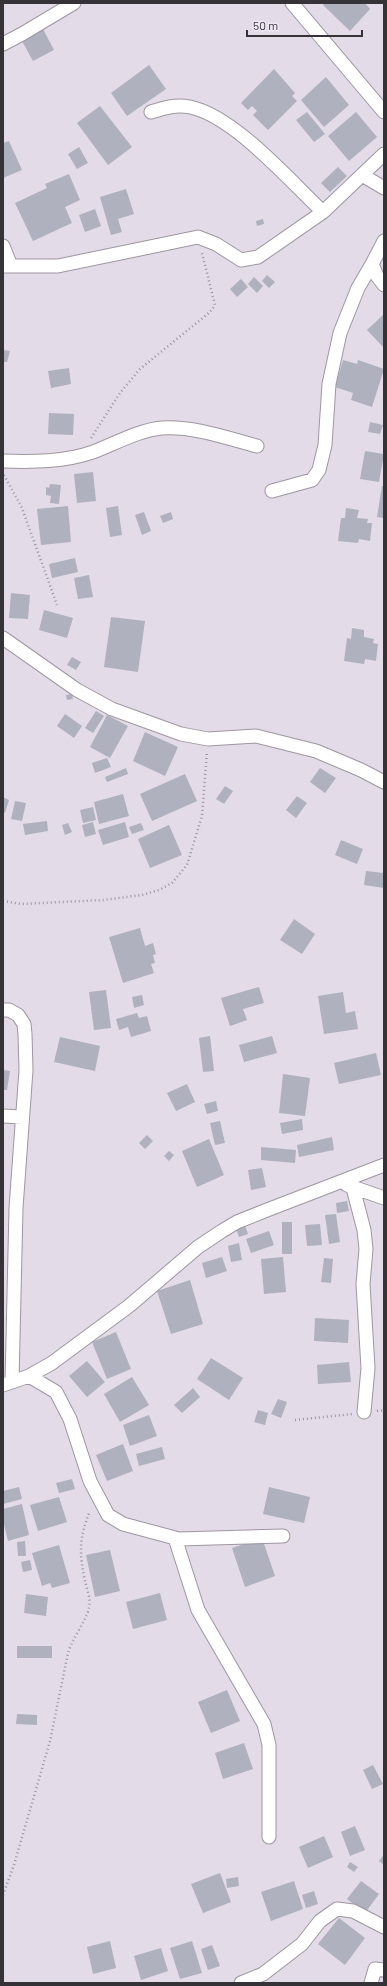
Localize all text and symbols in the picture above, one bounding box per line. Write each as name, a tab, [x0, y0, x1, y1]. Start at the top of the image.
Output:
scale bar	[247, 12, 362, 38]
text: 50 m	[253, 18, 278, 32]

